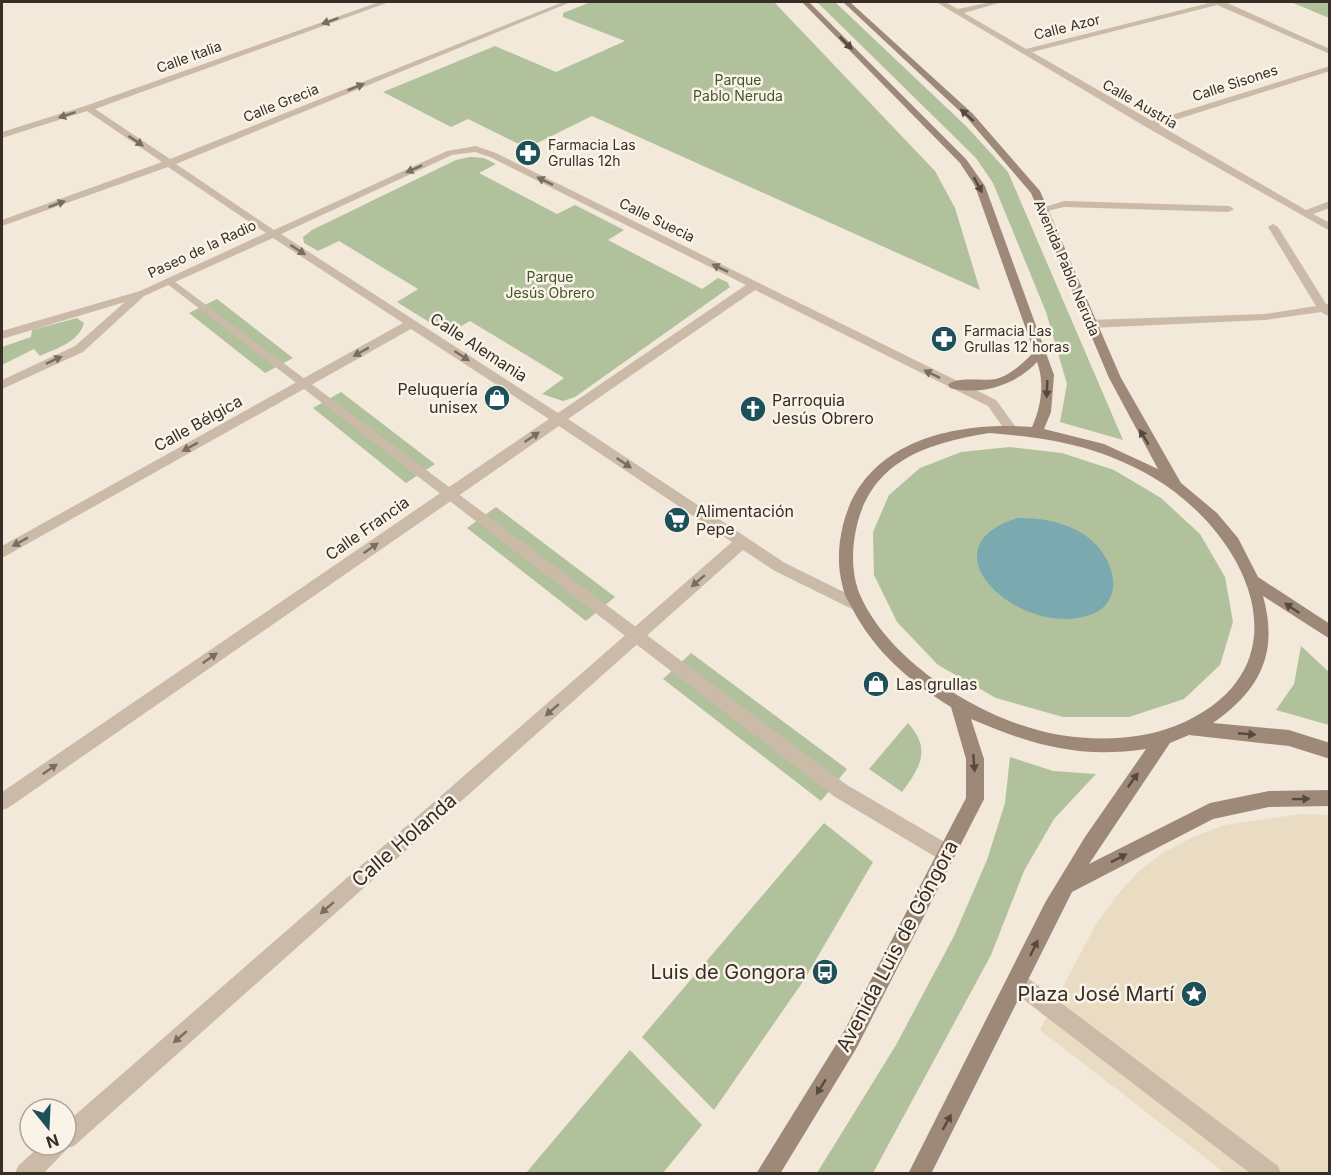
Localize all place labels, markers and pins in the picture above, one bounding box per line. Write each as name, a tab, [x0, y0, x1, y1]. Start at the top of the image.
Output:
place label: Farmacia Las Grullas 12h	[548, 136, 636, 169]
pharmacy icon: Farmacia Las Grullas 12h	[513, 138, 543, 168]
place label: Farmacia Las Grullas 12 horas	[964, 322, 1069, 355]
pharmacy icon: Farmacia Las Grullas 12 horas	[929, 324, 959, 354]
place label: Peluquería unisex	[397, 379, 478, 417]
shop icon: Peluquería unisex	[482, 383, 512, 413]
place label: Parroquia Jesús Obrero	[772, 390, 874, 428]
church icon: Parroquia Jesús Obrero	[738, 394, 768, 424]
place label: Alimentación Pepe	[696, 501, 794, 539]
supermarket icon: Alimentación Pepe	[662, 505, 692, 535]
shop icon: Las grullas	[861, 669, 891, 699]
place label: Las grullas	[896, 674, 977, 694]
bus stop icon: Luis de Gongora	[810, 957, 840, 987]
place label: Luis de Gongora	[651, 960, 806, 984]
place icon: Plaza José Martí	[1179, 979, 1209, 1009]
place label: Plaza José Martí	[1017, 982, 1174, 1006]

